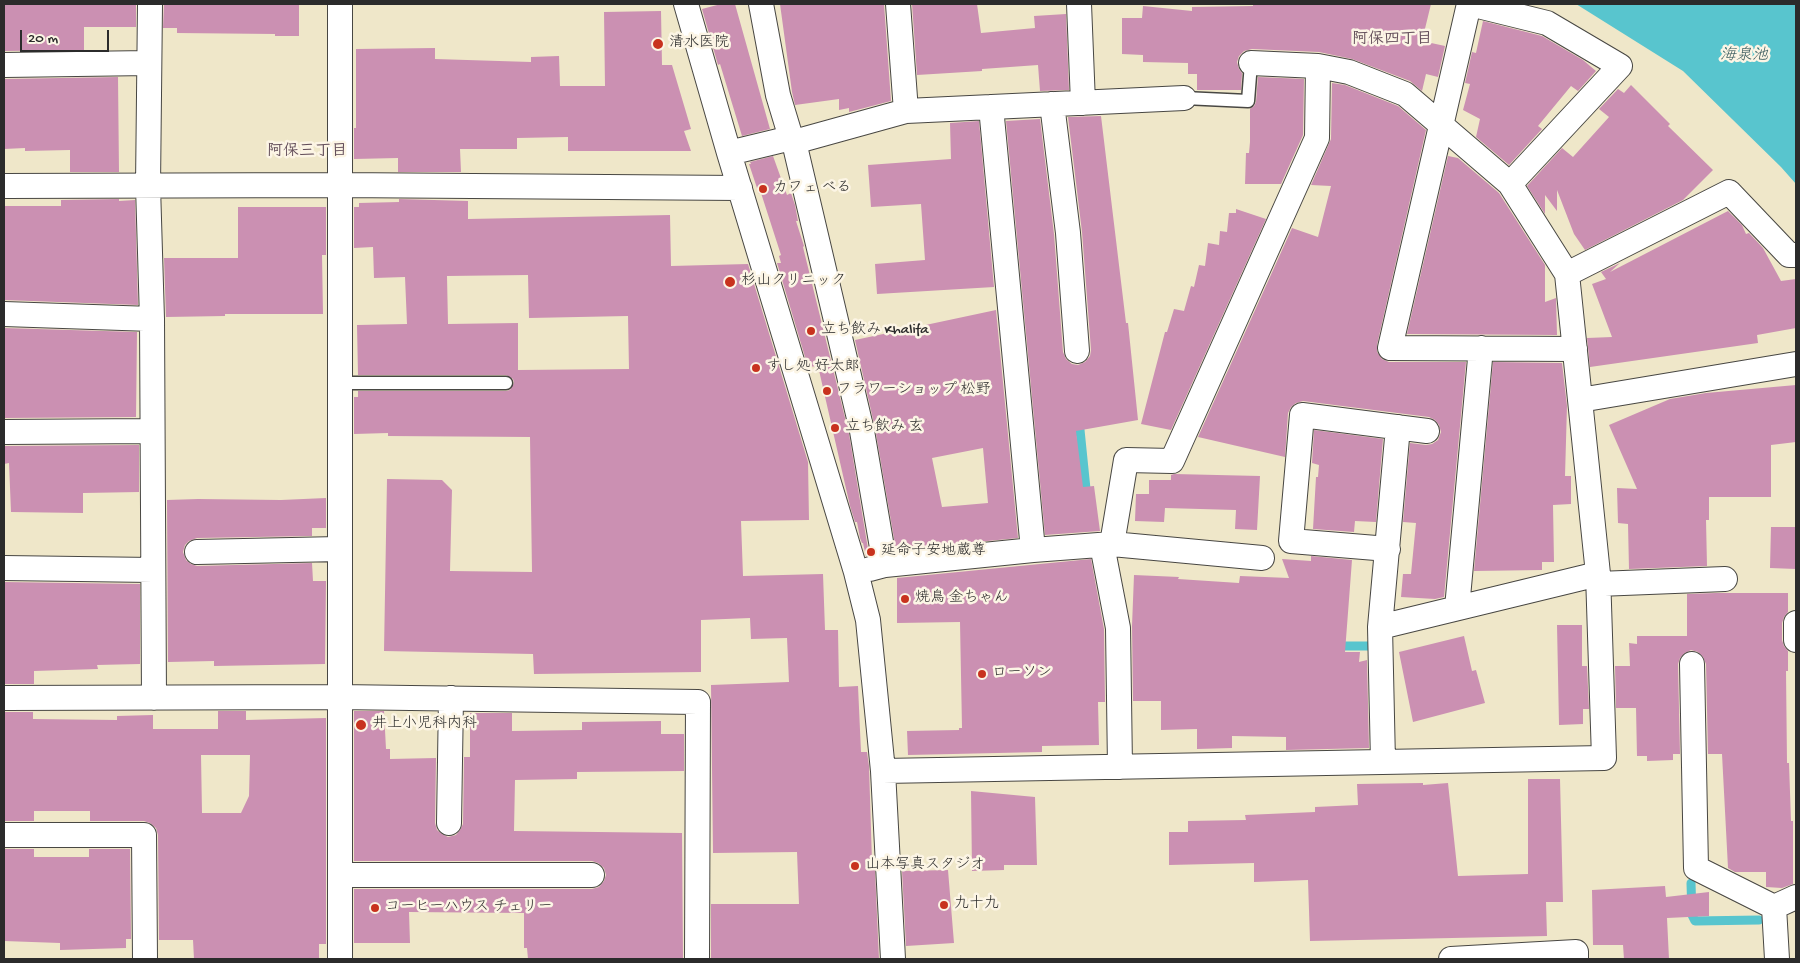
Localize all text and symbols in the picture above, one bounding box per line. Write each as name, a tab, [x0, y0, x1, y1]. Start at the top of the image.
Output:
scale bar	[22, 20, 111, 52]
text: 20 m	[28, 30, 58, 48]
district label: 阿保四丁目	[1352, 31, 1432, 51]
place label: 清水医院	[669, 35, 729, 53]
marker: 清水医院	[651, 37, 665, 51]
water label: 海泉池	[1720, 47, 1768, 67]
district label: 阿保三丁目	[267, 143, 347, 163]
place label: カフェ べる	[773, 180, 852, 198]
marker: カフェ べる	[757, 183, 769, 195]
place label: 杉山クリニック	[741, 273, 846, 291]
marker: 杉山クリニック	[723, 275, 737, 289]
place label: 立ち飲み Khalifa	[821, 322, 929, 340]
marker: 立ち飲み Khalifa	[805, 325, 817, 337]
place label: すし処 好太郎	[766, 359, 860, 377]
marker: すし処 好太郎	[750, 362, 762, 374]
place label: フラワーショップ 松野	[837, 382, 991, 400]
marker: フラワーショップ 松野	[821, 385, 833, 397]
place label: 立ち飲み 玄	[845, 419, 924, 437]
marker: 立ち飲み 玄	[829, 422, 841, 434]
place label: 延命子安地蔵尊	[881, 543, 986, 561]
marker: 延命子安地蔵尊	[865, 546, 877, 558]
place label: 焼鳥 金ちゃん	[915, 590, 1009, 608]
marker: 焼鳥 金ちゃん	[899, 593, 911, 605]
place label: ローソン	[992, 665, 1052, 683]
marker: ローソン	[976, 668, 988, 680]
place label: 井上小児科内科	[372, 716, 477, 734]
marker: 井上小児科内科	[354, 718, 368, 732]
place label: 山本写真スタジオ	[865, 857, 985, 875]
marker: 山本写真スタジオ	[849, 860, 861, 872]
place label: 九十九	[954, 896, 999, 914]
place label: コーヒーハウス チェリー	[385, 899, 553, 917]
marker: 九十九	[938, 899, 950, 911]
marker: コーヒーハウス チェリー	[369, 902, 381, 914]

